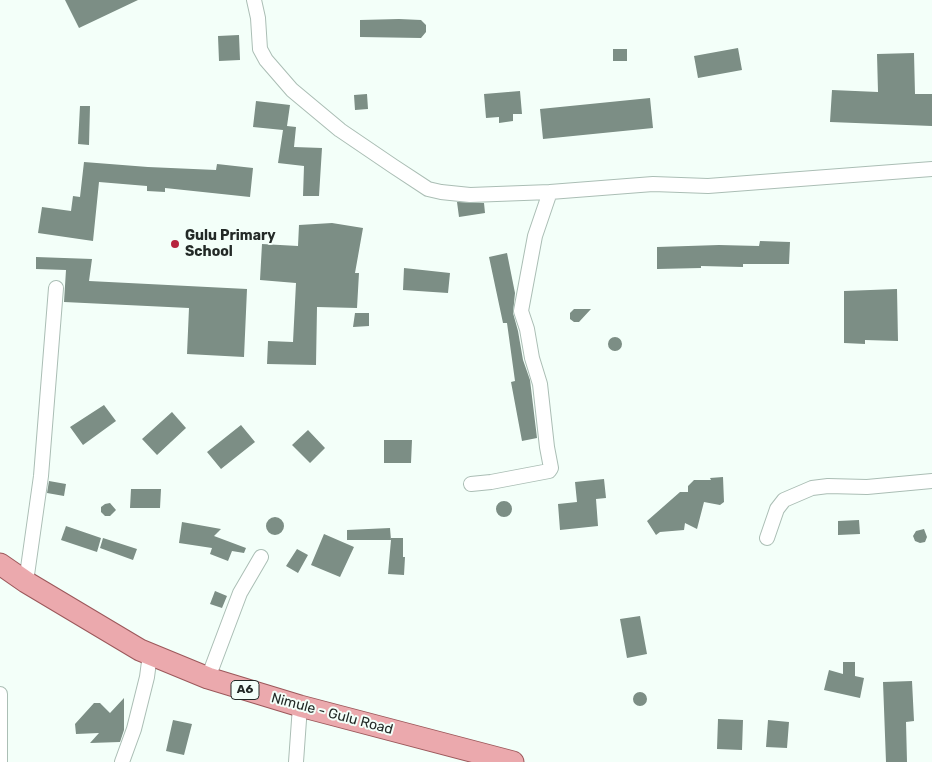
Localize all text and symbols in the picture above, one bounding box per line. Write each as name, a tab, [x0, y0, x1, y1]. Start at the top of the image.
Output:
place label: Gulu Primary School	[185, 228, 276, 260]
marker: Gulu Primary School	[169, 238, 181, 250]
road number: A6	[231, 680, 259, 700]
street label: Nimule - Gulu Road	[269, 690, 395, 738]

